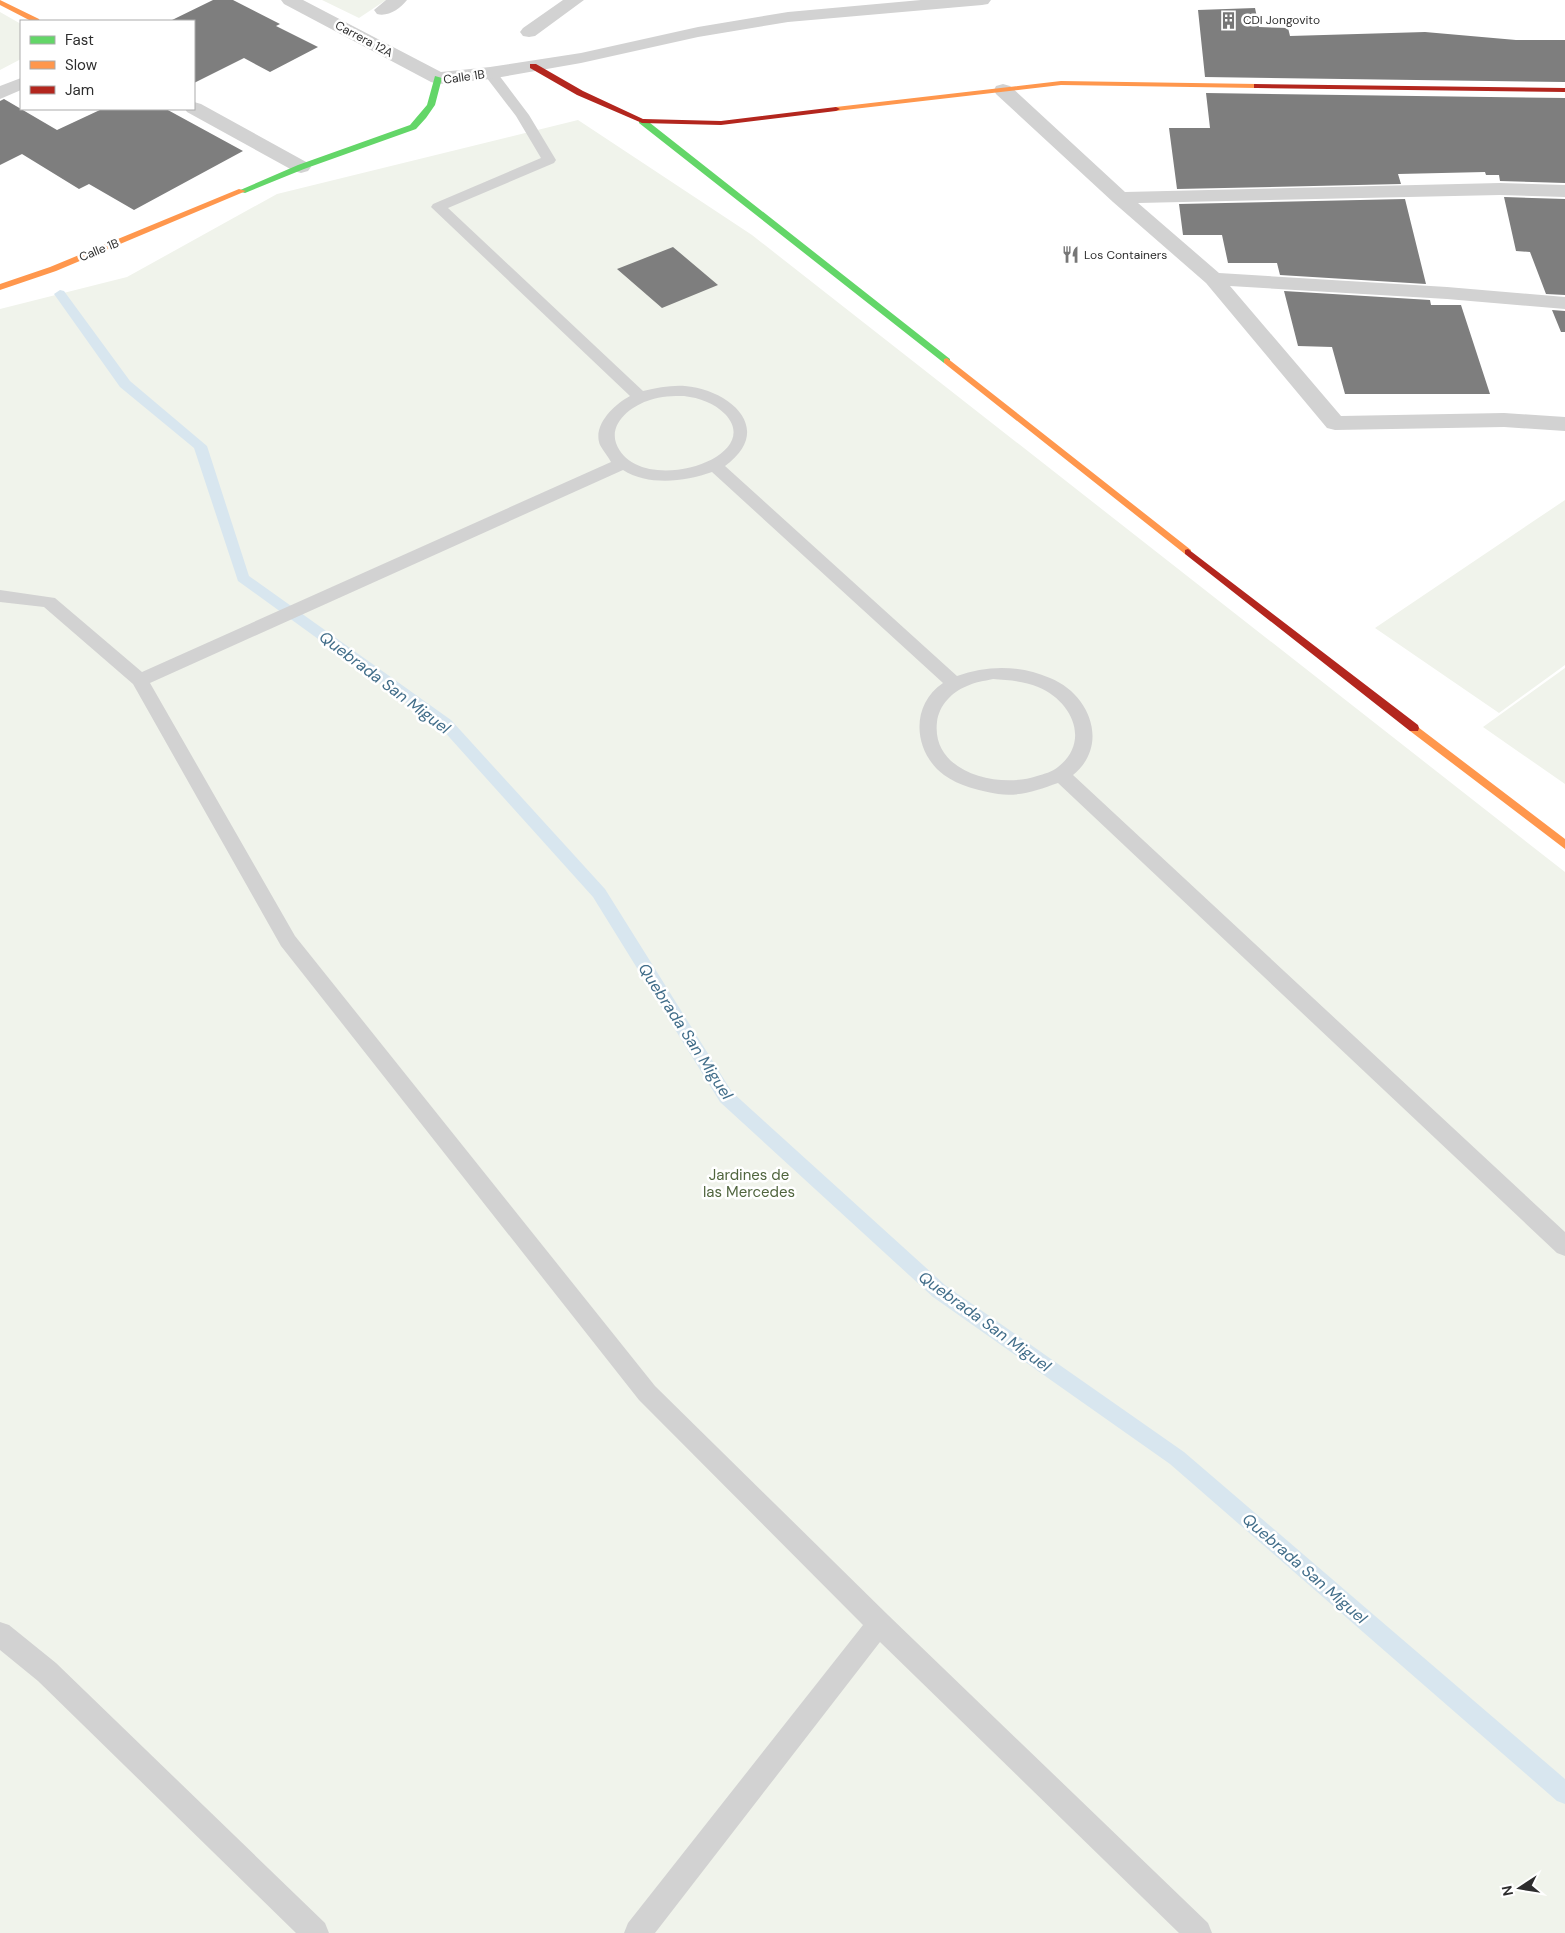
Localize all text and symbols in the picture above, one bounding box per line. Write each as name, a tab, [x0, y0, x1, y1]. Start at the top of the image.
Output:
building icon: CDI Jongovito	[1219, 10, 1239, 30]
place label: CDI Jongovito	[1243, 12, 1320, 28]
street label: Carrera 12A	[332, 17, 396, 61]
legend	[20, 20, 195, 110]
text: Fast	[65, 30, 94, 50]
text: Slow	[65, 55, 98, 75]
street label: Calle 1B	[442, 66, 486, 88]
text: Jam	[65, 80, 94, 100]
street label: Calle 1B	[77, 235, 121, 265]
restaurant icon: Los Containers	[1060, 245, 1080, 265]
place label: Los Containers	[1084, 247, 1167, 263]
water label: Quebrada San Miguel	[315, 626, 455, 739]
water label: Quebrada San Miguel	[634, 959, 738, 1104]
park label: Jardines de las Mercedes	[703, 1165, 795, 1202]
water label: Quebrada San Miguel	[914, 1266, 1055, 1377]
water label: Quebrada San Miguel	[1238, 1508, 1372, 1629]
north arrow	[1495, 1863, 1545, 1913]
text: N	[1497, 1884, 1517, 1898]

